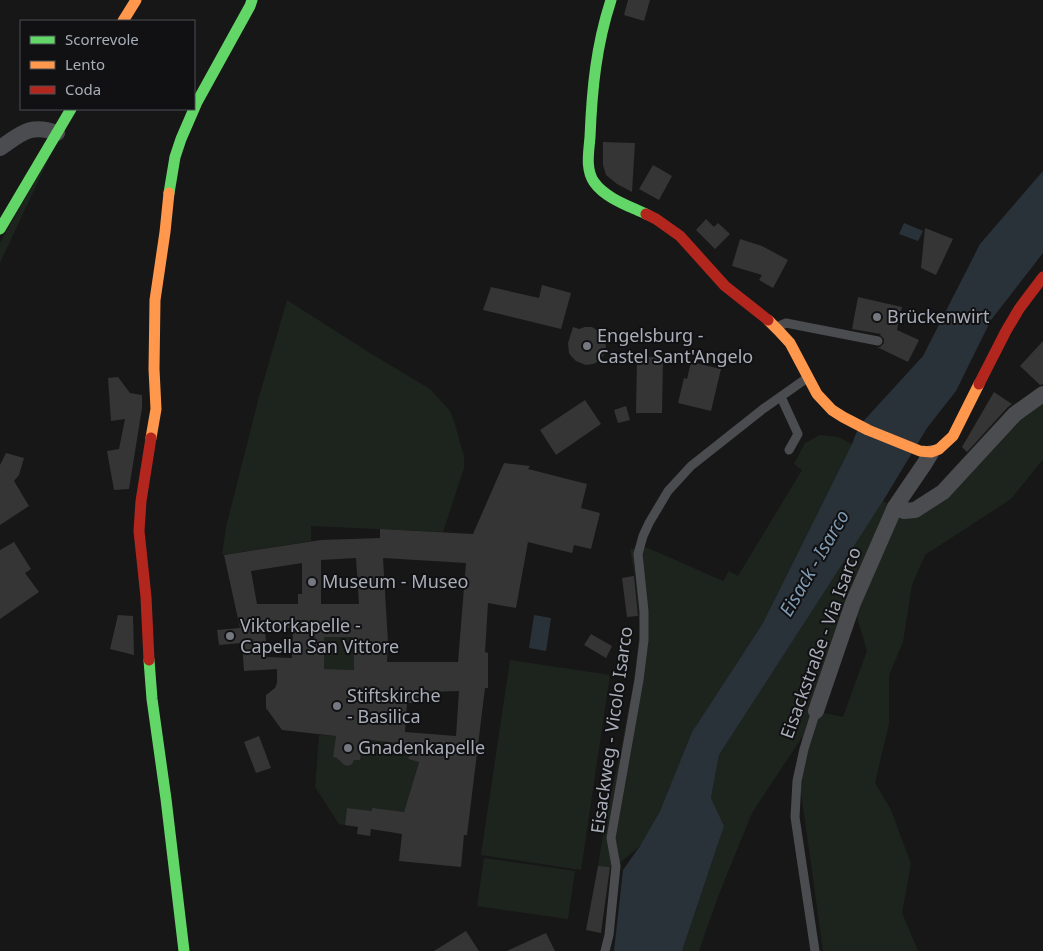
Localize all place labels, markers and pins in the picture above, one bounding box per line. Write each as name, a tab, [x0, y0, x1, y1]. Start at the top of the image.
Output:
place label: Brückenwirt	[887, 304, 990, 328]
marker: Brückenwirt	[871, 311, 883, 323]
place label: Engelsburg - Castel Sant'Angelo	[597, 323, 753, 368]
marker: Engelsburg - Castel Sant'Angelo	[581, 340, 593, 352]
place label: Museum - Museo	[322, 569, 468, 593]
marker: Museum - Museo	[306, 576, 318, 588]
place label: Viktorkapelle - Capella San Vittore	[240, 613, 399, 658]
marker: Viktorkapelle - Capella San Vittore	[224, 630, 236, 642]
place label: Stiftskirche - Basilica	[347, 683, 441, 728]
marker: Stiftskirche - Basilica	[331, 700, 343, 712]
place label: Gnadenkapelle	[358, 735, 485, 759]
marker: Gnadenkapelle	[342, 742, 354, 754]

